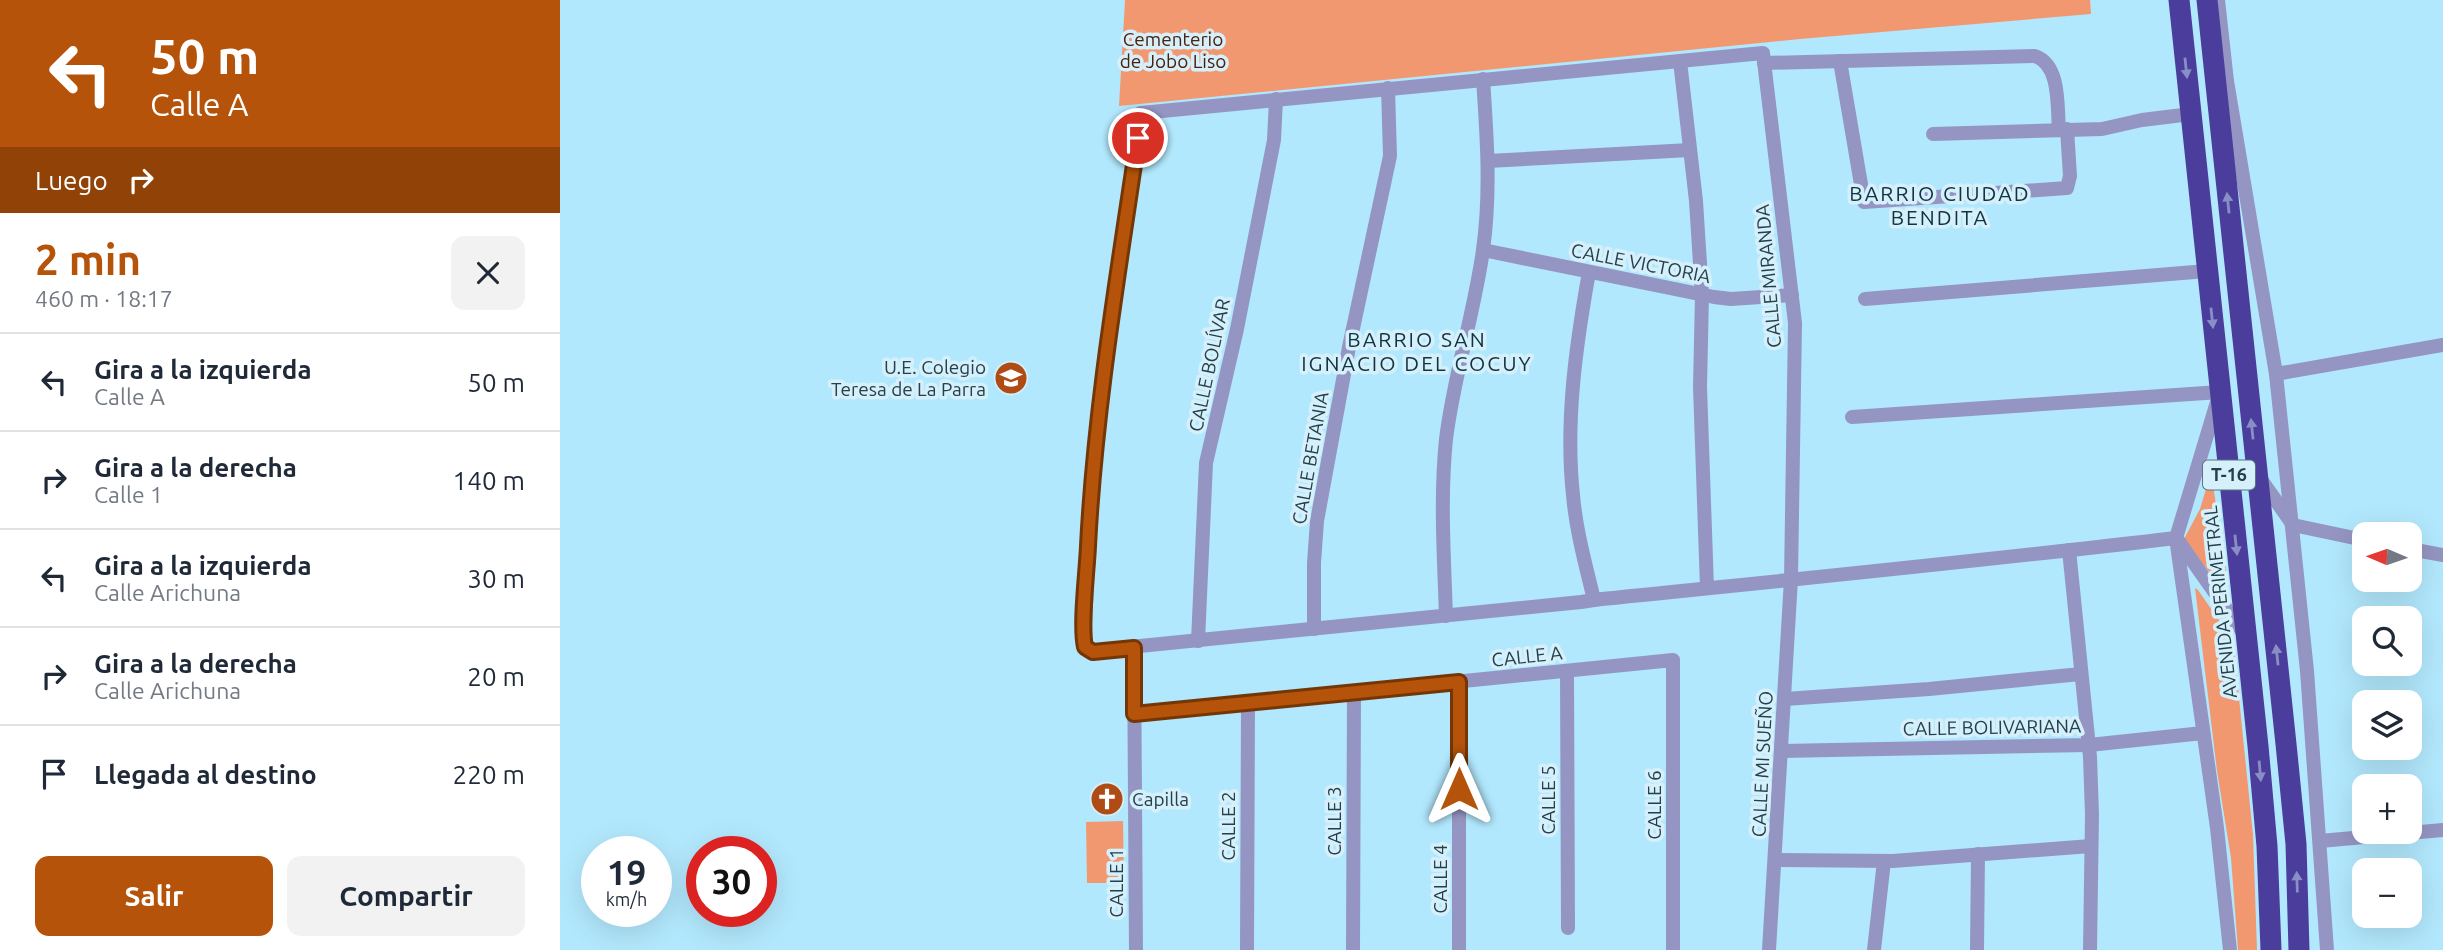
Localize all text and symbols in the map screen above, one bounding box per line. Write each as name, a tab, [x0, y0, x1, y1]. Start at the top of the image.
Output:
icon: left	[35, 28, 126, 119]
text: 50 m	[150, 28, 259, 83]
park label: Cementerio de Jobo Liso	[1120, 28, 1226, 72]
one-way arrow	[2181, 57, 2192, 79]
text: Calle A	[150, 86, 249, 122]
pin	[1108, 108, 1168, 168]
icon: arrive	[1119, 119, 1157, 157]
icon: right	[122, 161, 160, 199]
text: Luego	[35, 166, 108, 195]
district label: BARRIO CIUDAD BENDITA	[1849, 181, 2031, 229]
one-way arrow	[2223, 192, 2234, 214]
street label: CALLE MIRANDA	[1751, 203, 1785, 349]
text: 2 min	[35, 236, 141, 283]
button: close	[451, 236, 525, 310]
street label: CALLE VICTORIA	[1569, 239, 1713, 287]
text: 460 m · 18:17	[35, 286, 173, 311]
street label: CALLE BOLÍVAR	[1184, 296, 1234, 434]
one-way arrow	[2207, 308, 2218, 330]
district label: BARRIO SAN IGNACIO DEL COCUY	[1301, 327, 1533, 375]
text: Gira a la izquierda	[94, 355, 312, 384]
place label: U.E. Colegio Teresa de La Parra	[831, 356, 986, 400]
school or university icon: U.E. Colegio Teresa de La Parra	[992, 359, 1030, 397]
icon: left	[35, 363, 73, 401]
text: 50 m	[467, 368, 525, 397]
text: Calle A	[94, 384, 165, 409]
street label: CALLE BETANIA	[1288, 389, 1333, 526]
one-way arrow	[2247, 418, 2258, 440]
text: Gira a la derecha	[94, 453, 297, 482]
icon: right	[35, 461, 73, 499]
road number: T-16	[2203, 461, 2255, 490]
text: 140 m	[453, 466, 525, 495]
text: Calle 1	[94, 482, 163, 507]
street label: AVENIDA PERIMETRAL	[2199, 504, 2241, 699]
north arrow	[2352, 522, 2422, 592]
map controls	[2352, 522, 2422, 928]
one-way arrow	[2231, 534, 2242, 556]
text: Gira a la izquierda	[94, 551, 312, 580]
icon: left	[35, 559, 73, 597]
text: 30 m	[467, 564, 525, 593]
text: Calle Arichuna	[94, 580, 241, 605]
button: search	[2352, 606, 2422, 676]
street label: CALLE A	[1490, 641, 1564, 671]
one-way arrow	[2271, 644, 2282, 666]
text: Gira a la derecha	[94, 649, 297, 678]
icon: right	[35, 657, 73, 695]
text: 20 m	[467, 662, 525, 691]
text: Calle Arichuna	[94, 678, 241, 703]
street label: CALLE MI SUEÑO	[1747, 690, 1777, 838]
button: layers	[2352, 690, 2422, 760]
street label: CALLE BOLIVARIANA	[1903, 714, 2082, 740]
position arrow	[1422, 752, 1496, 826]
icon: arrive	[35, 755, 73, 793]
text: Llegada al destino	[94, 760, 317, 789]
text: 220 m	[453, 760, 525, 789]
one-way arrow	[2255, 760, 2266, 782]
street label: CALLE 5	[1537, 765, 1559, 835]
street label: CALLE 6	[1643, 770, 1665, 840]
button: +	[2352, 774, 2422, 844]
church icon: Capilla	[1088, 780, 1126, 818]
street label: CALLE 3	[1323, 786, 1345, 856]
place label: Capilla	[1132, 788, 1189, 810]
street label: CALLE 2	[1217, 791, 1239, 861]
speed limit sign: 30	[686, 836, 777, 927]
street label: CALLE 4	[1429, 844, 1451, 914]
street label: CALLE 1	[1105, 848, 1127, 918]
text: 19	[607, 852, 646, 892]
button: Salir	[35, 856, 273, 936]
button: Compartir	[287, 856, 525, 936]
button: −	[2352, 858, 2422, 928]
one-way arrow	[2292, 871, 2303, 893]
text: km/h	[606, 889, 647, 909]

